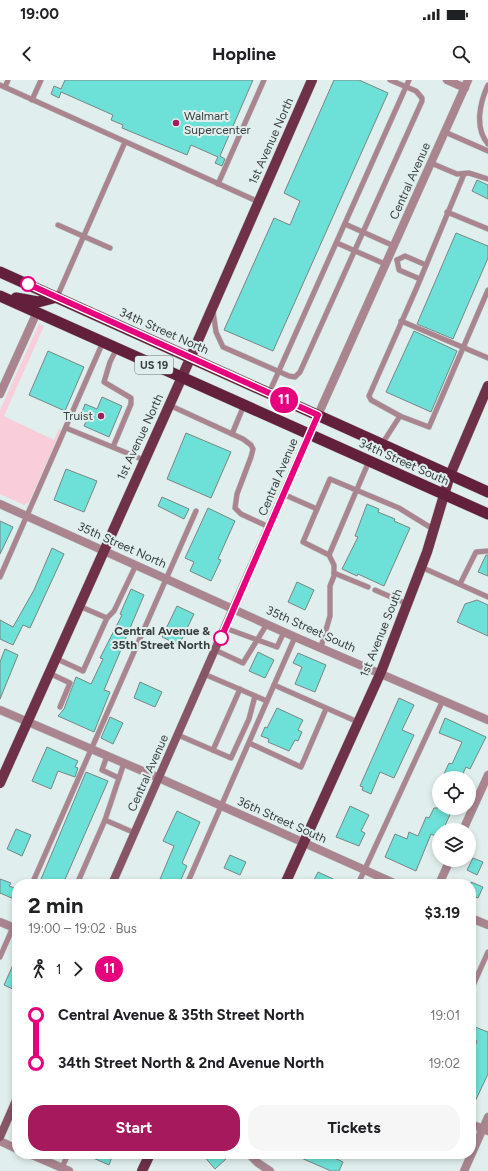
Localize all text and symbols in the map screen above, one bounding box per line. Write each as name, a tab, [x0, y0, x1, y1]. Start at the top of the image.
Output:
text: 19:00	[20, 5, 59, 23]
icon: back	[16, 43, 38, 65]
text: Hopline	[212, 43, 276, 65]
icon: search	[450, 43, 472, 65]
street label: 1st Avenue North	[246, 95, 296, 186]
place label: Walmart Supercenter	[184, 109, 251, 137]
marker: Walmart Supercenter	[171, 118, 181, 128]
street label: Central Avenue	[387, 140, 433, 222]
unlabelled marker	[20, 276, 36, 292]
street label: 34th Street North	[117, 305, 211, 357]
road number: US 19	[135, 356, 173, 374]
line badge: 11	[266, 387, 302, 413]
text: 11	[278, 391, 290, 408]
street label: 1st Avenue North	[114, 392, 166, 482]
place label: Truist	[63, 409, 93, 423]
marker: Truist	[96, 411, 106, 421]
street label: Central Avenue	[255, 436, 301, 518]
street label: 34th Street South	[357, 436, 451, 488]
street label: 35th Street North	[75, 519, 169, 571]
street label: 1st Avenue South	[357, 587, 405, 679]
street label: 35th Street South	[264, 603, 358, 655]
place label: Central Avenue & 35th Street North	[112, 624, 210, 652]
marker: Central Avenue & 35th Street North	[213, 630, 229, 646]
street label: Central Avenue	[125, 732, 171, 814]
map controls	[432, 771, 476, 867]
button: locate	[432, 771, 476, 815]
street label: 36th Street South	[235, 794, 329, 846]
button: layers	[432, 823, 476, 867]
text: 2 min	[28, 892, 83, 919]
text: $3.19	[425, 904, 460, 922]
text: 19:00 – 19:02 · Bus	[28, 921, 137, 936]
icon: walk	[28, 958, 50, 980]
icon: forward	[67, 958, 89, 980]
text: 11	[103, 960, 115, 977]
text: 1	[56, 962, 61, 977]
text: Central Avenue & 35th Street North	[58, 1006, 304, 1024]
text: 19:01	[430, 1008, 460, 1023]
text: 34th Street North & 2nd Avenue North	[58, 1054, 324, 1072]
text: 19:02	[428, 1056, 460, 1071]
button: Start	[28, 1105, 240, 1151]
button: Tickets	[248, 1105, 460, 1151]

